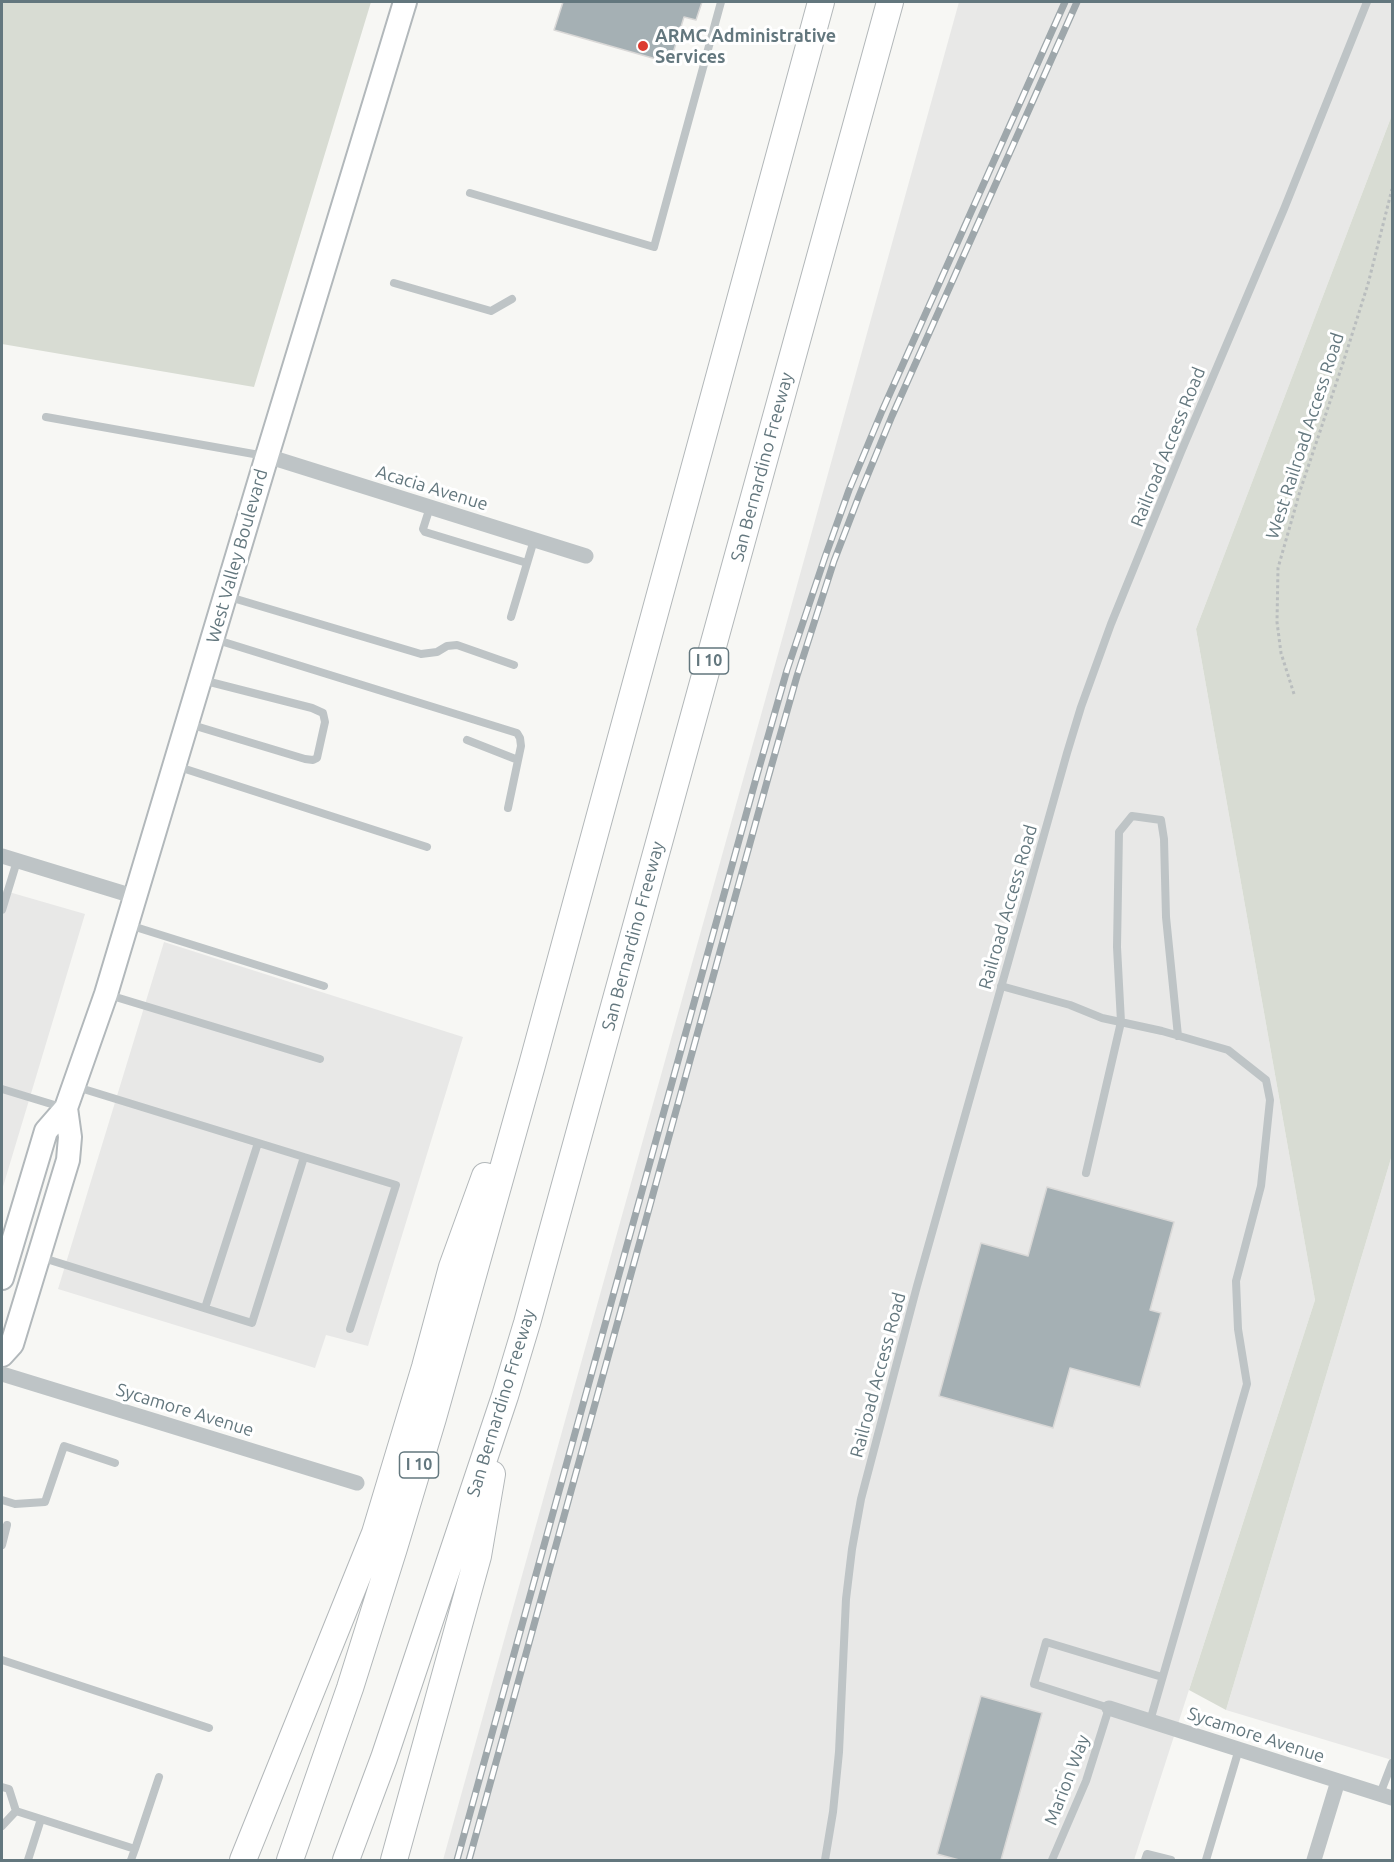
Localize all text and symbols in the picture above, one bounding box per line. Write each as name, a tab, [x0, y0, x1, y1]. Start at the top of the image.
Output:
place label: ARMC Administrative Services	[655, 25, 836, 68]
marker: ARMC Administrative Services	[636, 39, 650, 53]
street label: West Railroad Access Road	[1261, 330, 1349, 542]
street label: Railroad Access Road	[1126, 364, 1210, 530]
street label: San Bernardino Freeway	[726, 370, 798, 564]
street label: Acacia Avenue	[373, 461, 491, 515]
street label: West Valley Boulevard	[202, 466, 272, 646]
road number: I 10	[690, 648, 728, 674]
street label: Railroad Access Road	[974, 822, 1042, 992]
street label: San Bernardino Freeway	[597, 839, 669, 1033]
street label: Railroad Access Road	[846, 1290, 910, 1460]
street label: San Bernardino Freeway	[462, 1307, 540, 1499]
street label: Sycamore Avenue	[113, 1379, 257, 1441]
road number: I 10	[400, 1452, 438, 1478]
street label: Sycamore Avenue	[1185, 1703, 1327, 1767]
street label: Marion Way	[1040, 1732, 1094, 1828]

